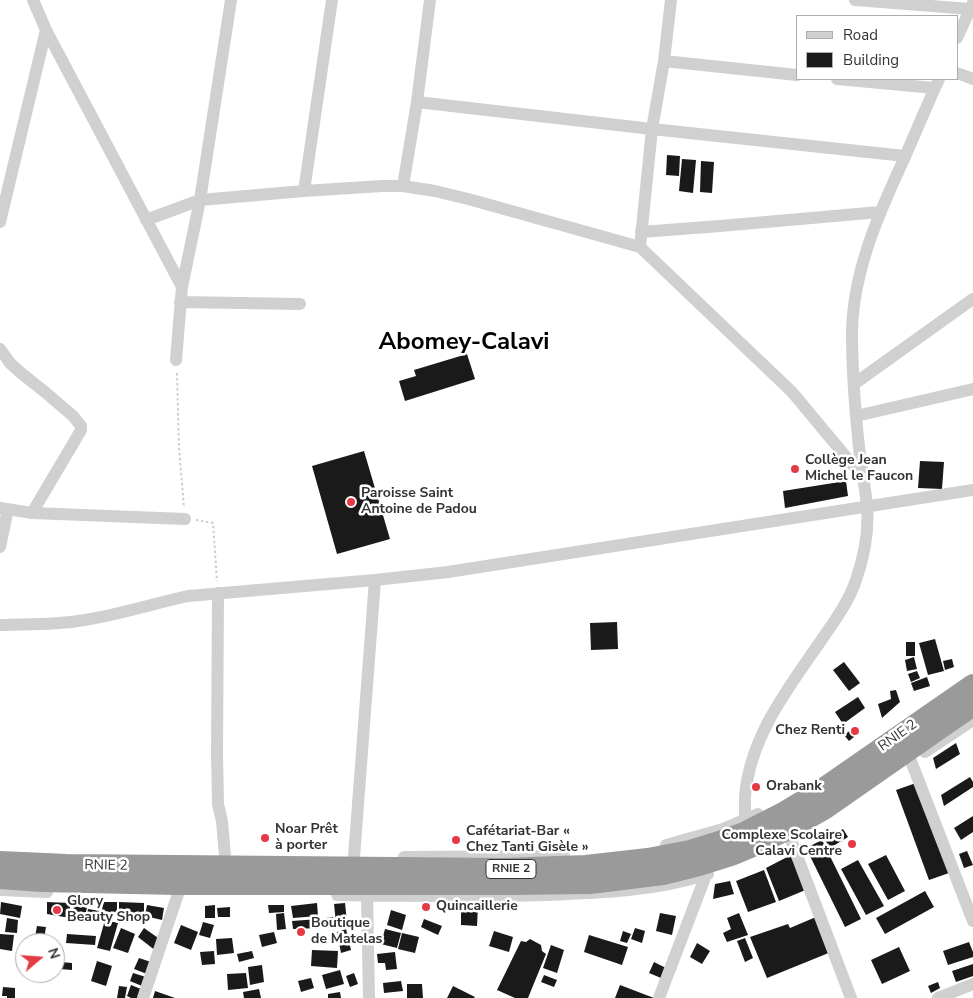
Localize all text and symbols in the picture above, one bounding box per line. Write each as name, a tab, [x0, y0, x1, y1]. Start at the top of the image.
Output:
legend	[796, 15, 958, 80]
text: Road	[843, 25, 878, 45]
text: Building	[843, 50, 899, 70]
district label: Abomey-Calavi	[379, 329, 549, 357]
place label: Collège Jean Michel le Faucon	[805, 453, 913, 486]
marker: Collège Jean Michel le Faucon	[789, 463, 801, 475]
place label: Paroisse Saint Antoine de Padou	[361, 486, 477, 518]
marker: Paroisse Saint Antoine de Padou	[345, 496, 357, 508]
street label: RNIE 2	[875, 717, 921, 755]
place label: Chez Renti	[775, 723, 845, 739]
marker: Chez Renti	[849, 725, 861, 737]
place label: Orabank	[766, 779, 822, 795]
marker: Orabank	[750, 781, 762, 793]
place label: Noar Prêt à porter	[275, 822, 338, 854]
place label: Cafétariat-Bar « Chez Tanti Gisèle »	[466, 824, 589, 856]
place label: Complexe Scolaire Calavi Centre	[721, 828, 842, 860]
marker: Noar Prêt à porter	[259, 832, 271, 844]
marker: Cafétariat-Bar « Chez Tanti Gisèle »	[450, 834, 462, 846]
marker: Complexe Scolaire Calavi Centre	[846, 838, 858, 850]
street label: RNIE 2	[84, 857, 128, 875]
road number: RNIE 2	[486, 860, 536, 879]
place label: Glory Beauty Shop	[67, 894, 150, 926]
place label: Quincaillerie	[436, 899, 518, 915]
marker: Quincaillerie	[420, 901, 432, 913]
marker: Glory Beauty Shop	[51, 904, 63, 916]
place label: Boutique de Matelas	[311, 916, 382, 949]
marker: Boutique de Matelas	[295, 926, 307, 938]
north arrow	[15, 933, 65, 983]
text: N	[43, 946, 64, 961]

